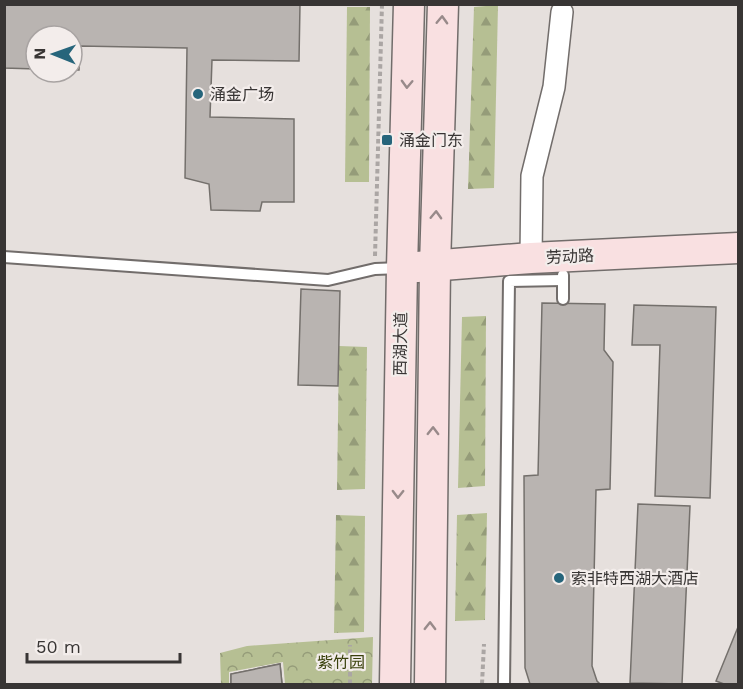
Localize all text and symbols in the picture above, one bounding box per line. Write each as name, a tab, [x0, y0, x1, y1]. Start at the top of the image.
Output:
one-way arrow	[436, 16, 449, 25]
north arrow	[24, 24, 84, 84]
text: N	[30, 48, 49, 60]
one-way arrow	[400, 79, 413, 88]
place label: 涌金广场	[210, 85, 274, 104]
marker: 涌金广场	[191, 87, 205, 101]
place label: 涌金门东	[399, 131, 463, 150]
marker: 涌金门东	[380, 133, 394, 147]
one-way arrow	[430, 211, 443, 220]
street label: 劳动路	[546, 246, 594, 267]
street label: 西湖大道	[390, 312, 411, 376]
one-way arrow	[427, 427, 439, 436]
one-way arrow	[392, 490, 404, 499]
place label: 索非特西湖大酒店	[571, 569, 699, 588]
marker: 索非特西湖大酒店	[552, 571, 566, 585]
one-way arrow	[424, 622, 436, 631]
scale bar	[27, 626, 180, 664]
text: 50 m	[36, 636, 81, 657]
park label: 紫竹园	[317, 653, 365, 672]

